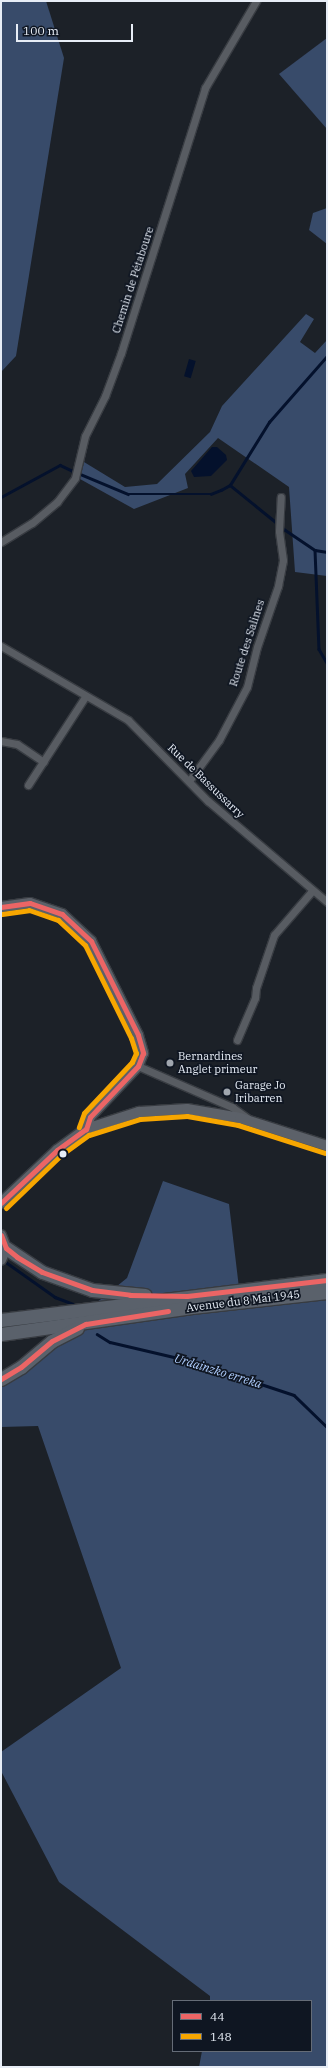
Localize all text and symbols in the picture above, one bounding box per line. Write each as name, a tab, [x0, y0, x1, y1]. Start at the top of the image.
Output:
scale bar	[18, 16, 135, 42]
text: 100 m	[23, 23, 59, 38]
street label: Chemin de Pétaboure	[110, 225, 156, 335]
street label: Route des Salines	[227, 598, 267, 688]
street label: Rue de Bassussarry	[165, 741, 247, 821]
place label: Bernardines Anglet primeur	[178, 1050, 257, 1076]
marker: Bernardines Anglet primeur	[165, 1058, 175, 1068]
place label: Garage Jo Iribarren	[235, 1079, 285, 1105]
marker: Garage Jo Iribarren	[222, 1087, 232, 1097]
unlabelled marker	[58, 1149, 68, 1159]
street label: Avenue du 8 Mai 1945	[185, 1287, 301, 1315]
water label: Urdainzko erreka	[172, 1351, 264, 1391]
legend	[172, 2000, 312, 2052]
text: 44	[210, 2009, 224, 2024]
text: 148	[210, 2029, 232, 2044]

